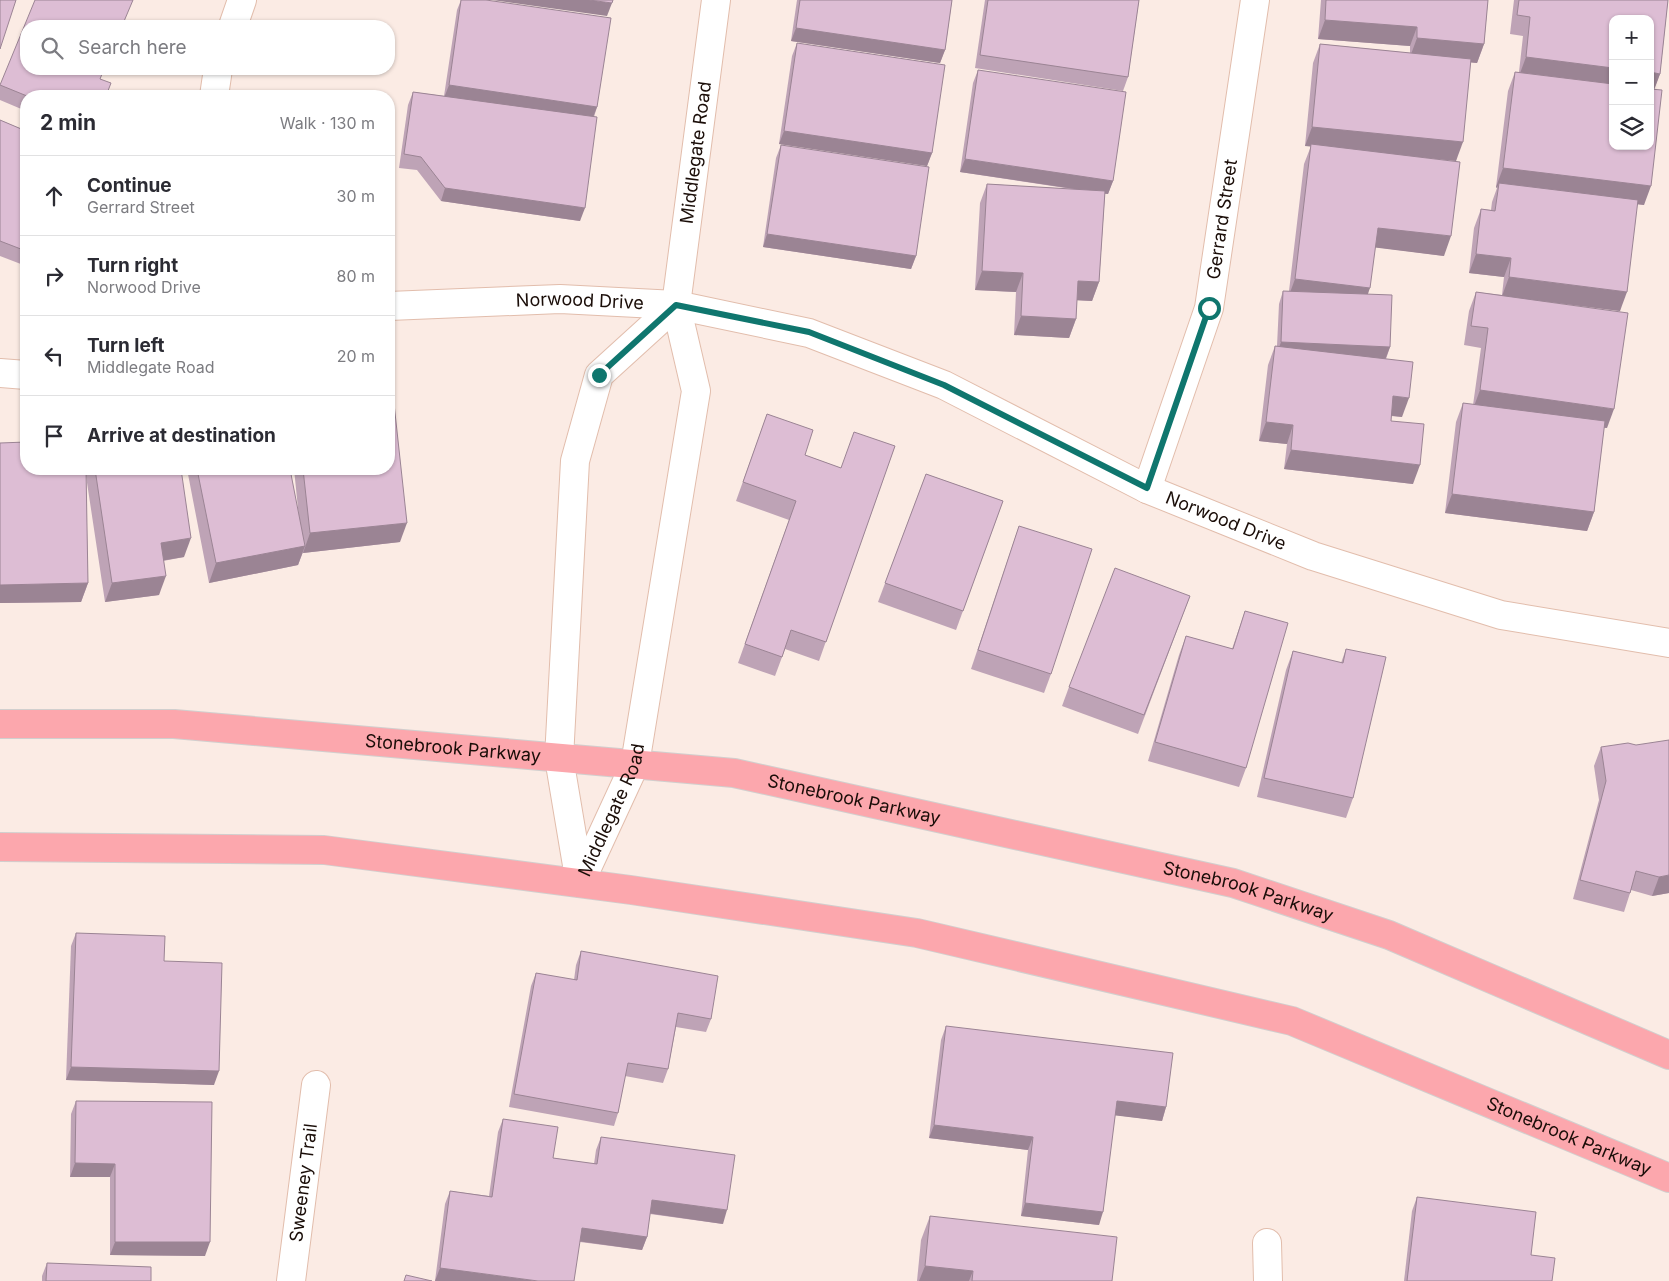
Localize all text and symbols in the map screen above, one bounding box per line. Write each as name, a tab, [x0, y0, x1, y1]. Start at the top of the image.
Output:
map controls	[1609, 15, 1654, 150]
button: +	[1609, 15, 1654, 60]
search box	[20, 20, 395, 75]
icon: search	[38, 34, 66, 62]
text: Search here	[78, 36, 187, 59]
button: −	[1609, 60, 1654, 105]
street label: Middlegate Road	[676, 80, 715, 225]
button: layers	[1609, 105, 1654, 150]
text: 2 min	[40, 110, 96, 135]
text: Walk · 130 m	[280, 113, 375, 133]
street label: Gerrard Street	[1202, 158, 1241, 281]
text: Continue	[87, 174, 172, 197]
icon: ahead	[40, 182, 68, 210]
text: 30 m	[337, 186, 375, 206]
text: Gerrard Street	[87, 197, 195, 217]
text: Turn right	[87, 254, 178, 277]
icon: right	[40, 262, 68, 290]
text: 80 m	[336, 266, 375, 286]
text: Norwood Drive	[87, 277, 201, 297]
street label: Norwood Drive	[515, 288, 644, 313]
route start	[1198, 297, 1221, 320]
text: Turn left	[87, 334, 165, 357]
icon: left	[40, 342, 68, 370]
text: 20 m	[337, 346, 375, 366]
text: Middlegate Road	[87, 357, 214, 377]
route end	[588, 364, 611, 387]
icon: arrive	[40, 422, 68, 450]
text: Arrive at destination	[87, 424, 276, 447]
street label: Norwood Drive	[1163, 487, 1289, 554]
street label: Stonebrook Parkway	[364, 730, 542, 766]
street label: Middlegate Road	[573, 742, 648, 880]
street label: Stonebrook Parkway	[766, 770, 943, 828]
street label: Stonebrook Parkway	[1161, 857, 1336, 926]
street label: Stonebrook Parkway	[1484, 1092, 1655, 1179]
street label: Sweeney Trail	[285, 1122, 321, 1243]

